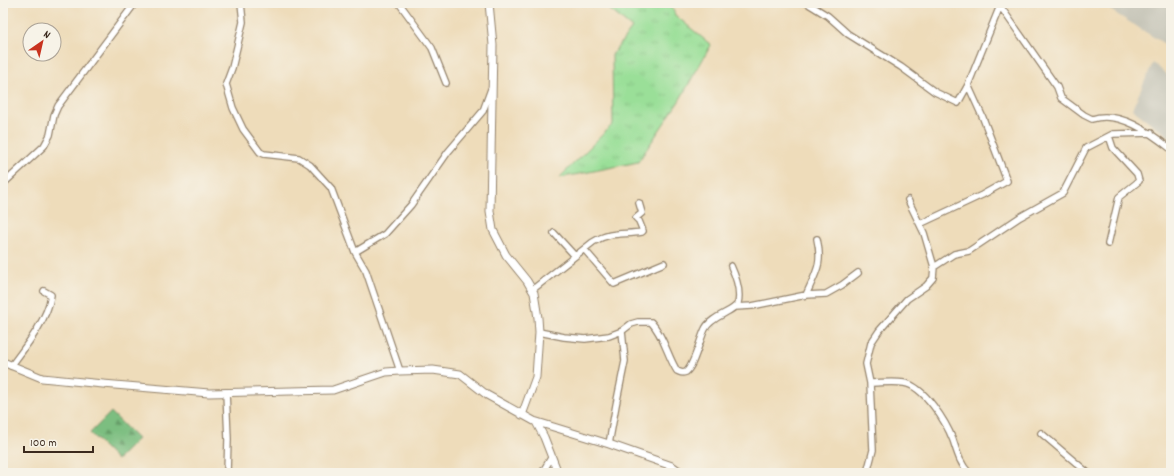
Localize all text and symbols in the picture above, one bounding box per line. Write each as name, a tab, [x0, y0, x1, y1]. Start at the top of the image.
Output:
north arrow	[22, 22, 62, 62]
text: N	[40, 27, 54, 44]
scale bar	[24, 428, 93, 454]
text: 100 m	[30, 435, 57, 452]

